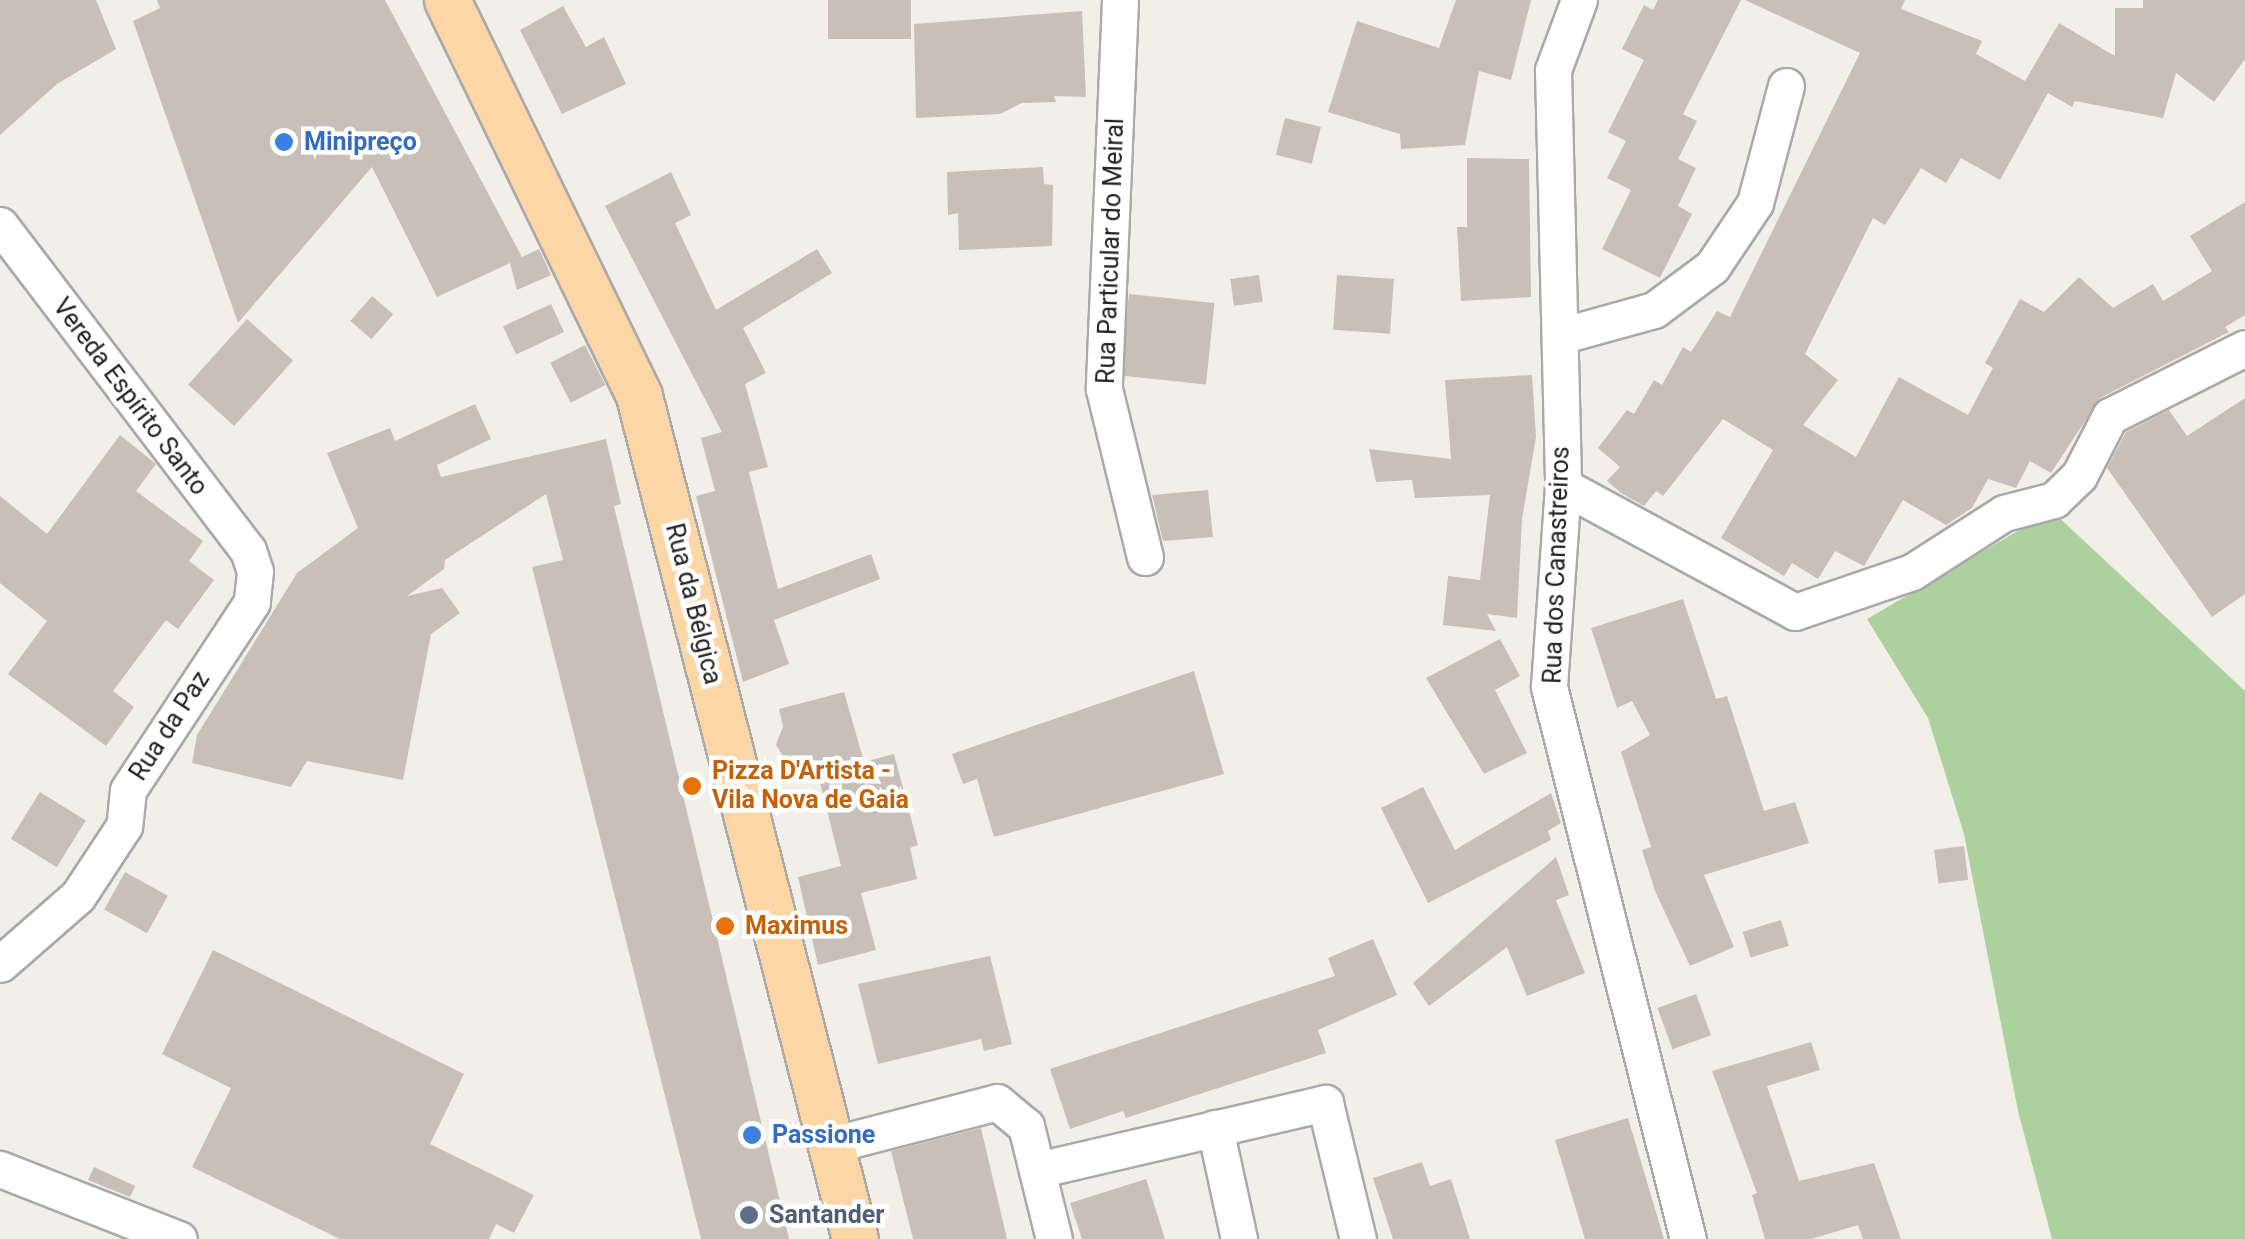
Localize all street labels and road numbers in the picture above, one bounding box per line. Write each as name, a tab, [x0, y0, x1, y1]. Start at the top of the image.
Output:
street label: Rua Particular do Meiral	[1091, 117, 1131, 385]
street label: Vereda Espírito Santo	[46, 293, 214, 501]
street label: Rua dos Canastreiros	[1538, 446, 1576, 684]
street label: Rua da Bélgica	[659, 521, 727, 687]
street label: Rua da Paz	[124, 666, 216, 786]

